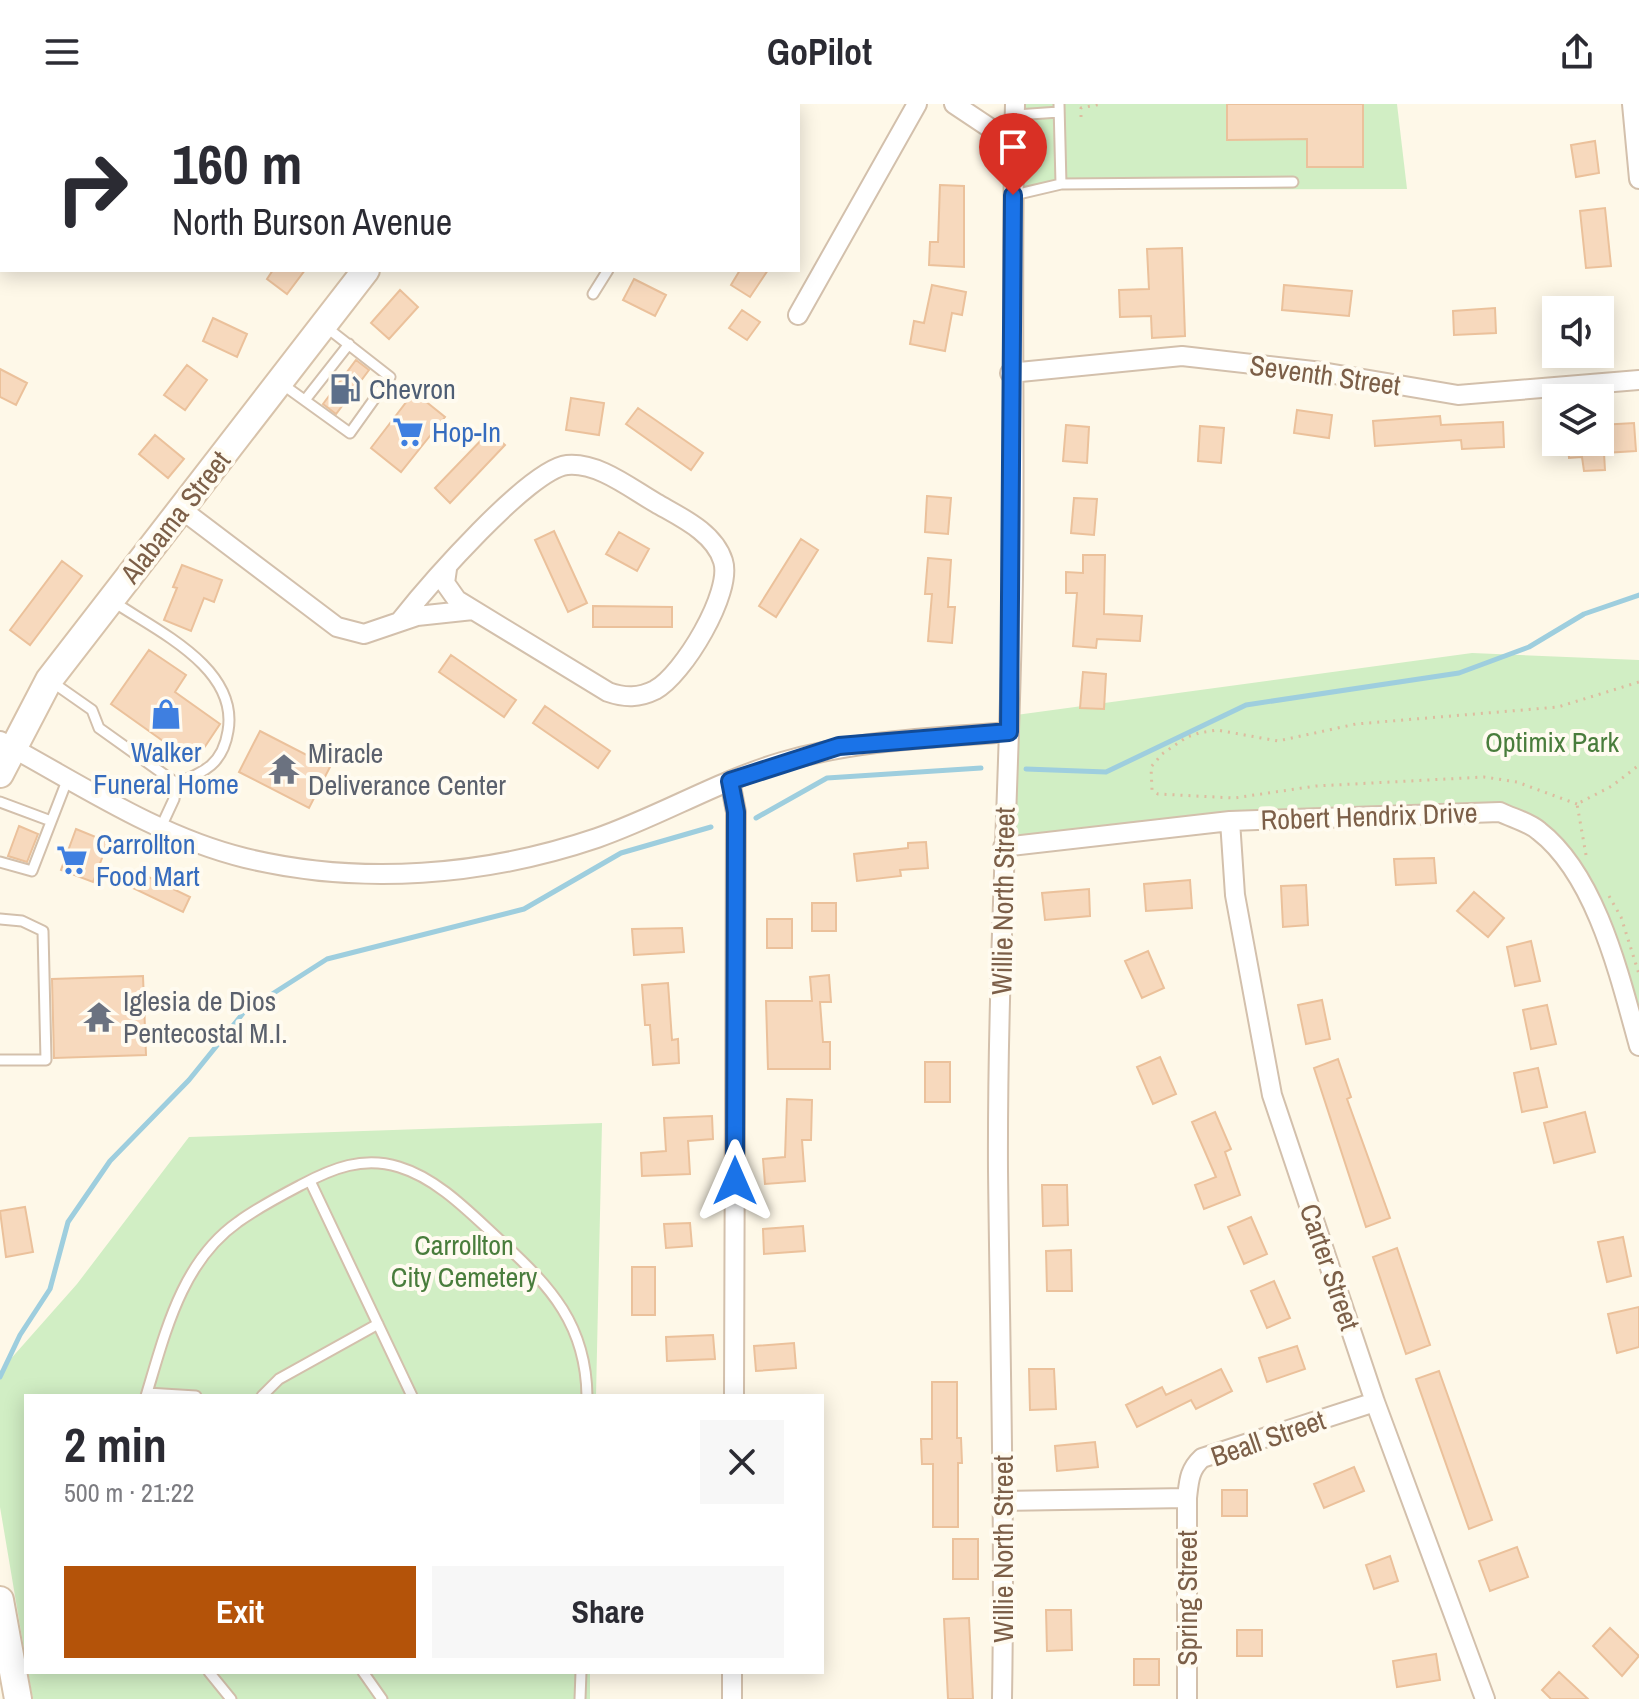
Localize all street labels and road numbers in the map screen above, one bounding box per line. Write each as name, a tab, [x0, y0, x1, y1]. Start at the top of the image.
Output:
street label: Seventh Street	[1247, 346, 1403, 404]
street label: Alabama Street	[111, 443, 239, 592]
street label: Robert Hendrix Drive	[1260, 793, 1478, 839]
street label: Willie North Street	[982, 807, 1024, 995]
street label: Carter Street	[1291, 1199, 1369, 1335]
street label: Beall Street	[1206, 1401, 1330, 1475]
street label: Willie North Street	[984, 1455, 1022, 1643]
street label: Spring Street	[1168, 1530, 1206, 1666]

